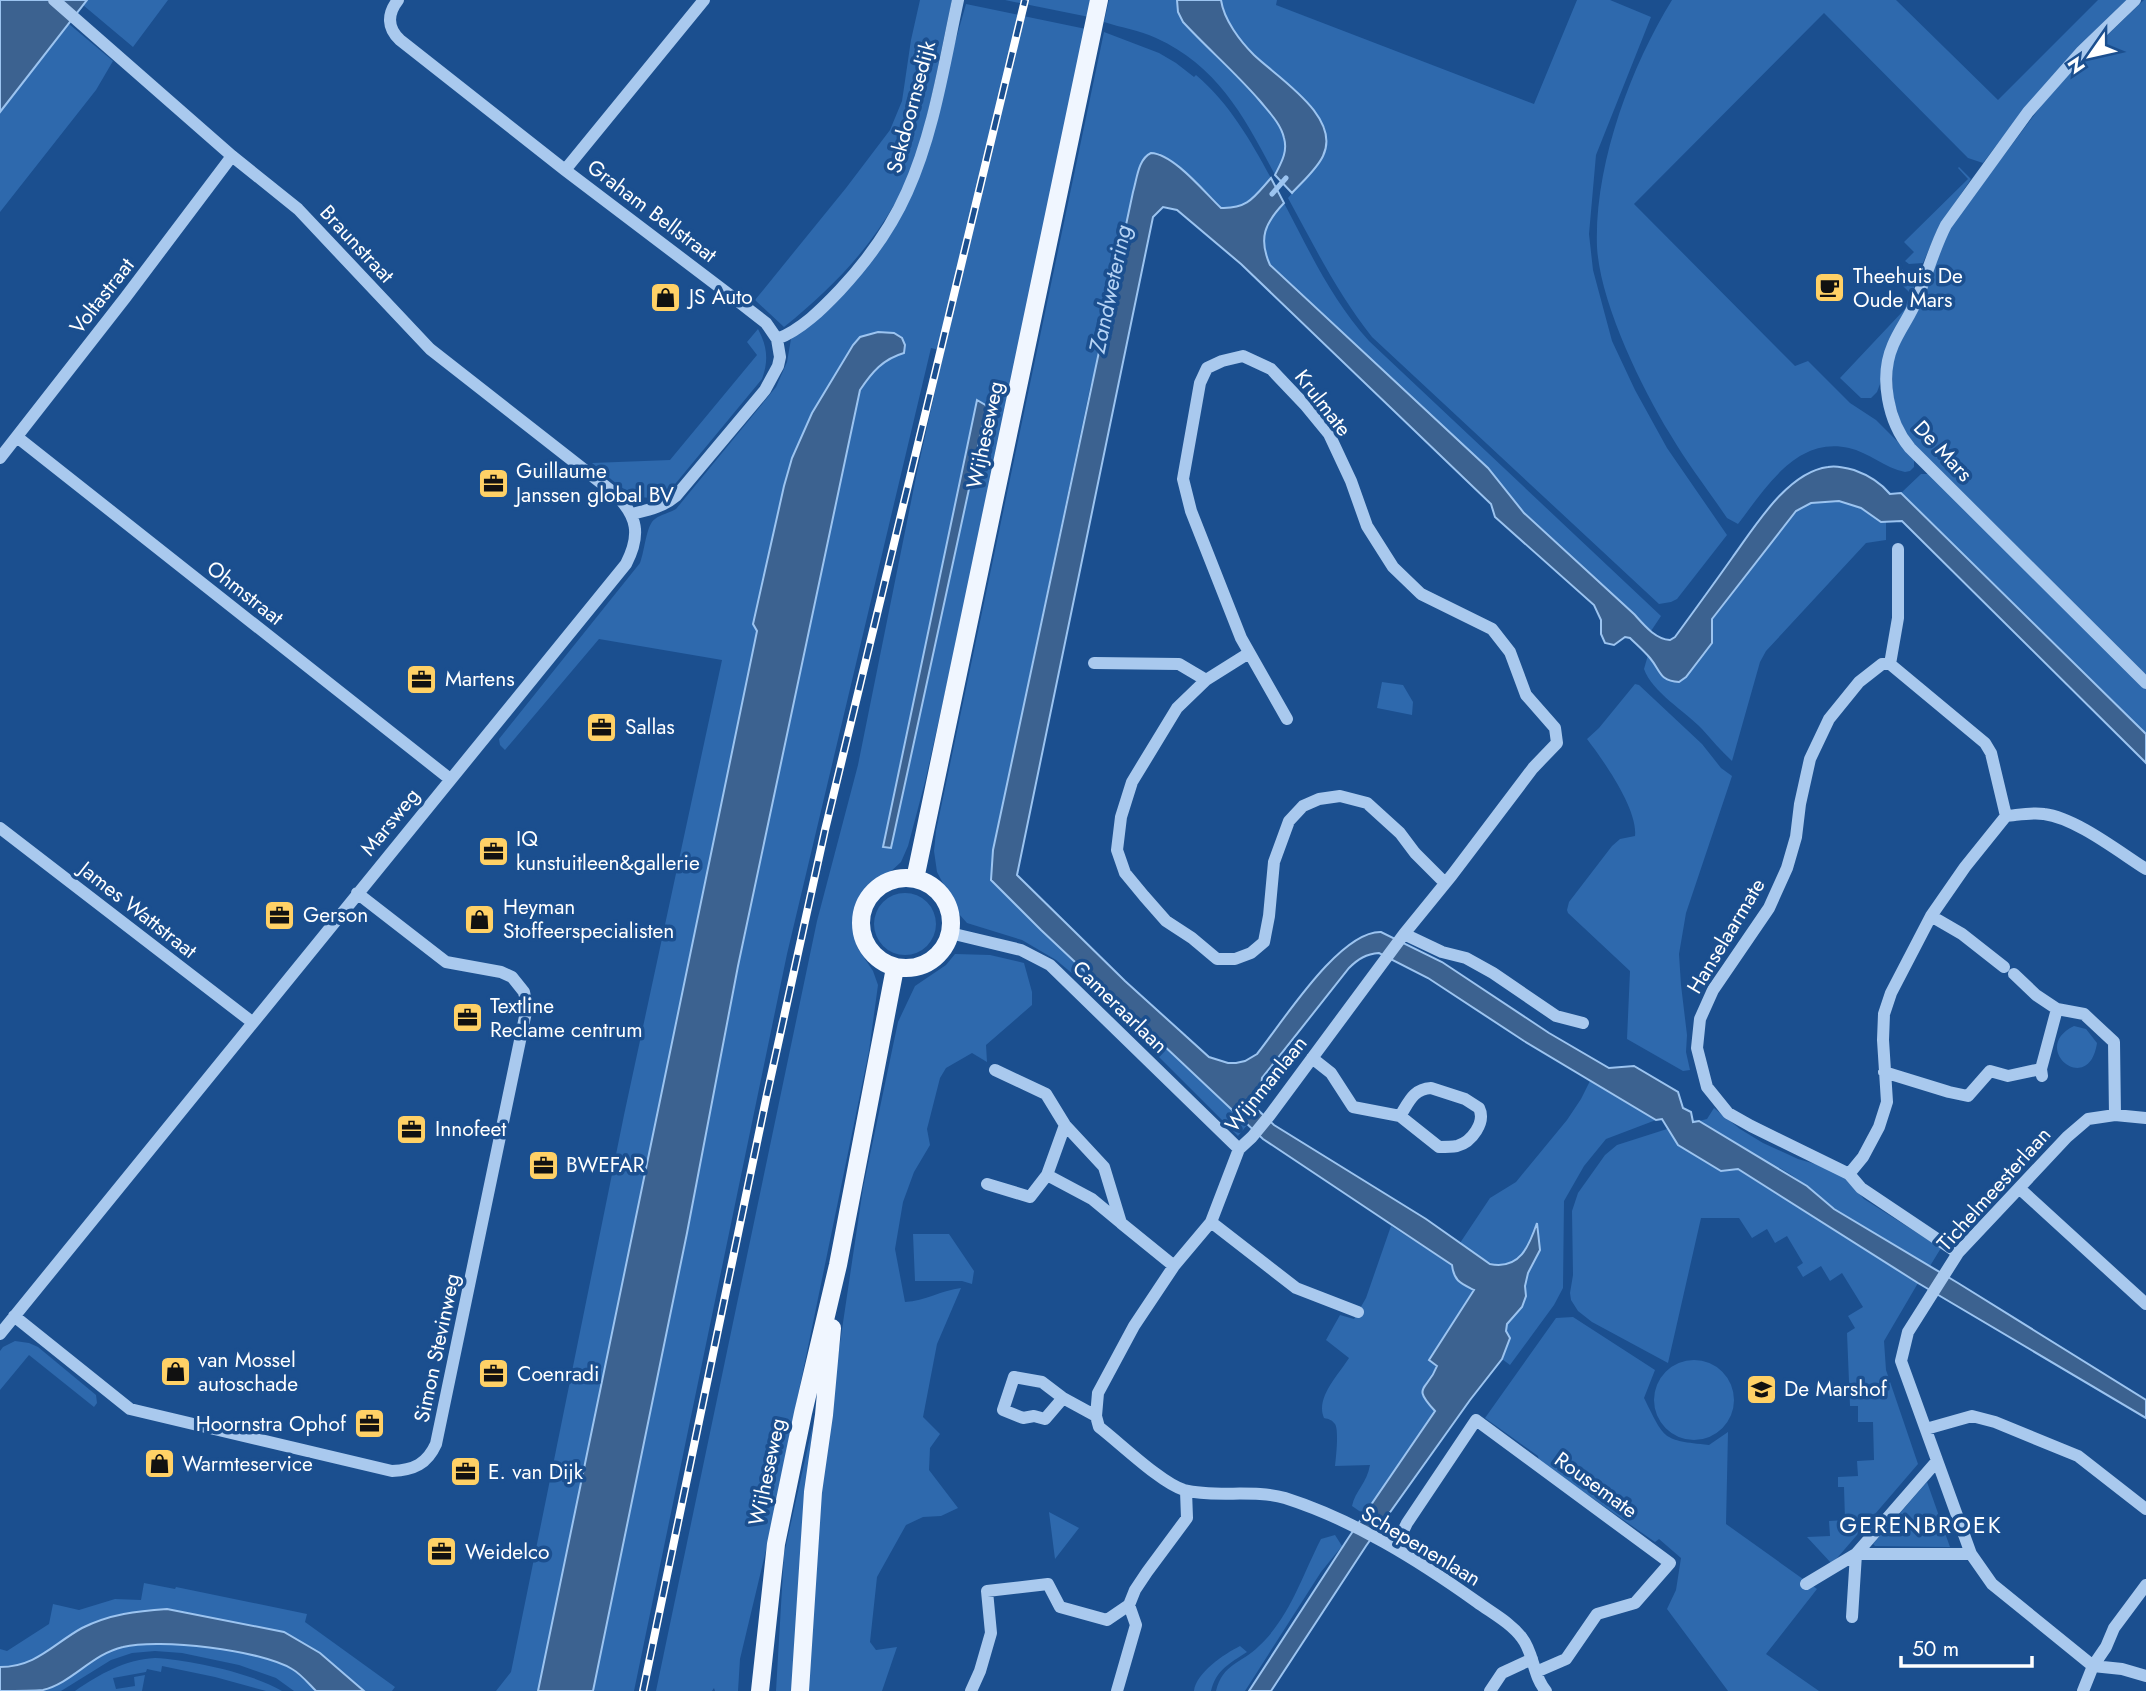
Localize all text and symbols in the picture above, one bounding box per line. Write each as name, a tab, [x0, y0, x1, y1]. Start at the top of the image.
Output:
north arrow	[2055, 21, 2125, 91]
street label: Sekdoornsedijk	[879, 37, 943, 177]
text: N	[2061, 51, 2092, 79]
street label: Graham Bellstraat	[581, 152, 723, 270]
street label: Braunstraat	[313, 198, 401, 290]
water label: Zandwetering	[1080, 221, 1140, 357]
street label: Voltastraat	[63, 251, 141, 341]
place label: Theehuis De Oude Mars	[1853, 261, 1963, 315]
cafe icon: Theehuis De Oude Mars	[1813, 271, 1847, 305]
shop icon: JS Auto	[649, 280, 683, 314]
place label: JS Auto	[686, 282, 753, 312]
street label: Krulmate	[1287, 363, 1359, 443]
street label: Wijheseweg	[959, 379, 1011, 491]
street label: De Mars	[1907, 414, 1979, 488]
place label: Guillaume Janssen global BV	[513, 456, 674, 510]
office icon: Guillaume Janssen global BV	[476, 466, 510, 500]
street label: Ohmstraat	[200, 553, 290, 633]
office icon: Martens	[405, 662, 439, 696]
place label: Martens	[445, 664, 515, 694]
office icon: Sallas	[585, 710, 619, 744]
place label: Sallas	[625, 712, 675, 742]
street label: Marsweg	[353, 782, 427, 862]
place label: IQ kunstuitleen&gallerie	[516, 824, 700, 878]
office icon: IQ kunstuitleen&gallerie	[476, 834, 510, 868]
street label: James Wattstraat	[70, 853, 203, 966]
street label: Hanselaarmate	[1680, 872, 1772, 999]
place label: Heyman Stoffeerspecialisten	[503, 892, 674, 946]
office icon: Gerson	[263, 898, 297, 932]
place label: Gerson	[303, 900, 368, 930]
shop icon: Heyman Stoffeerspecialisten	[463, 902, 497, 936]
street label: Cameraarlaan	[1066, 954, 1174, 1060]
place label: Textline Reclame centrum	[490, 991, 643, 1045]
office icon: Textline Reclame centrum	[450, 1001, 484, 1035]
street label: Wijnmanlaan	[1218, 1029, 1314, 1139]
office icon: Innofeet	[395, 1112, 429, 1146]
place label: Innofeet	[435, 1114, 506, 1144]
street label: Tichelmeesterlaan	[1930, 1120, 2058, 1258]
office icon: BWEFAR	[526, 1148, 560, 1182]
place label: BWEFAR	[566, 1150, 645, 1180]
street label: Simon Stevinweg	[407, 1271, 467, 1425]
place label: van Mossel autoschade	[198, 1345, 298, 1399]
shop icon: van Mossel autoschade	[158, 1355, 192, 1389]
office icon: Coenradi	[477, 1357, 511, 1391]
place label: Coenradi	[517, 1359, 599, 1389]
school or university icon: De Marshof	[1744, 1372, 1778, 1406]
place label: De Marshof	[1784, 1374, 1888, 1404]
office icon: Hoornstra Ophof	[352, 1407, 386, 1441]
place label: Hoornstra Ophof	[196, 1409, 347, 1439]
street label: Wijheseweg	[741, 1416, 793, 1528]
street label: Rousemate	[1548, 1445, 1644, 1525]
shop icon: Warmteservice	[142, 1447, 176, 1481]
place label: Warmteservice	[182, 1449, 313, 1479]
office icon: E. van Dijk	[448, 1455, 482, 1489]
place label: E. van Dijk	[488, 1457, 584, 1487]
street label: Schepenenlaan	[1355, 1498, 1487, 1594]
district label: GERENBROEK	[1839, 1508, 2003, 1542]
office icon: Weidelco	[425, 1535, 459, 1569]
place label: Weidelco	[465, 1537, 550, 1567]
scale bar	[1901, 1624, 2032, 1668]
text: 50 m	[1912, 1634, 1959, 1664]

